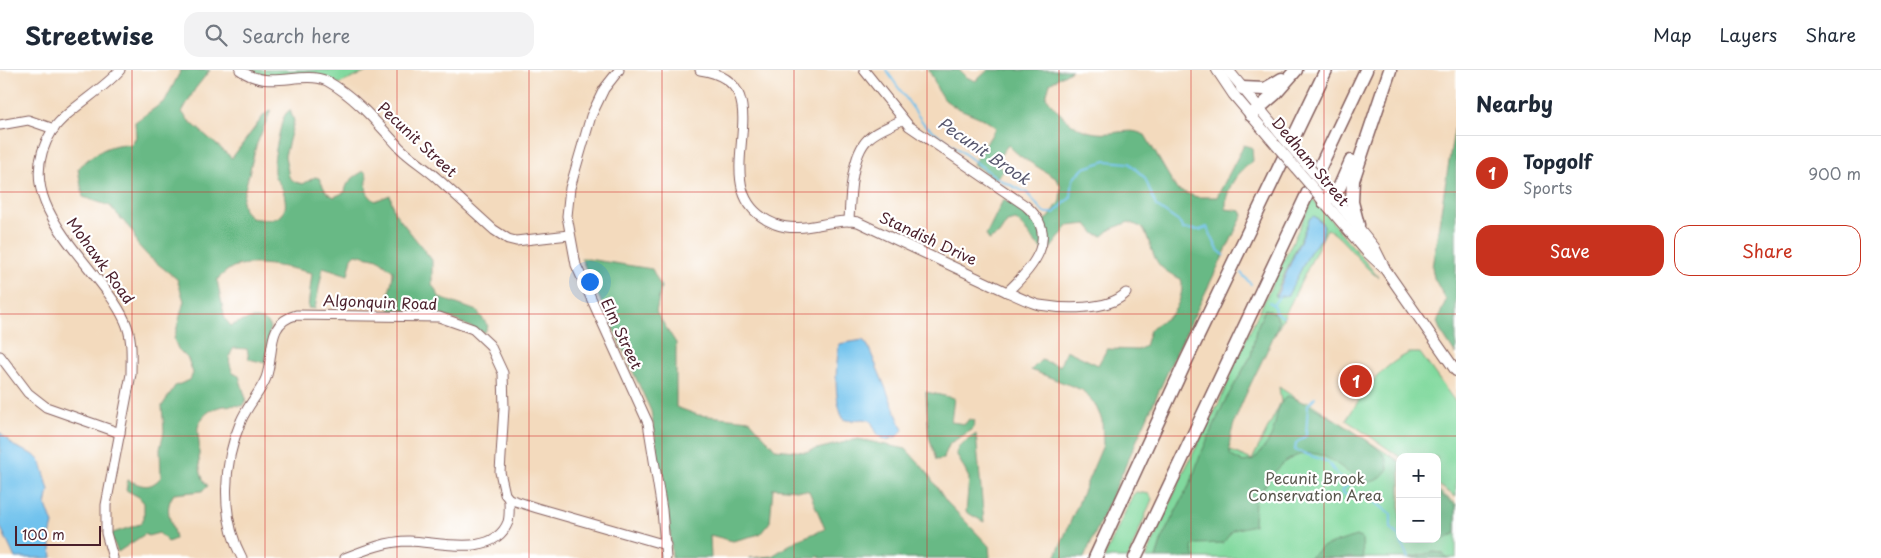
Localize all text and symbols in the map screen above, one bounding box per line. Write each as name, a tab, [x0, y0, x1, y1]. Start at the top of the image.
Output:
search box	[184, 12, 534, 57]
text: Streetwise	[25, 17, 154, 53]
icon: search	[202, 21, 230, 49]
text: Search here	[242, 21, 350, 49]
text: Map	[1653, 21, 1692, 48]
text: Layers	[1720, 21, 1777, 48]
text: Share	[1805, 21, 1856, 48]
text: Nearby	[1476, 87, 1553, 119]
street label: Pecunit Street	[373, 96, 463, 182]
water label: Pecunit Brook	[934, 110, 1036, 190]
street label: Dedham Street	[1267, 111, 1355, 211]
text: Topgolf	[1523, 147, 1592, 175]
text: 1	[1488, 161, 1496, 185]
text: 900 m	[1808, 161, 1861, 185]
text: Sports	[1523, 175, 1572, 199]
street label: Standish Drive	[876, 205, 981, 270]
street label: Mohawk Road	[62, 212, 141, 308]
button: Save	[1476, 225, 1664, 276]
button: Share	[1674, 225, 1861, 276]
your location	[577, 269, 603, 295]
street label: Algonquin Road	[322, 288, 438, 315]
street label: Elm Street	[596, 294, 649, 373]
pin: 1	[1340, 362, 1372, 400]
map controls	[1396, 453, 1441, 543]
button: +	[1396, 453, 1441, 498]
park label: Pecunit Brook Conservation Area	[1248, 466, 1383, 506]
button: −	[1396, 498, 1441, 543]
scale bar	[15, 523, 101, 546]
text: 100 m	[22, 524, 65, 545]

